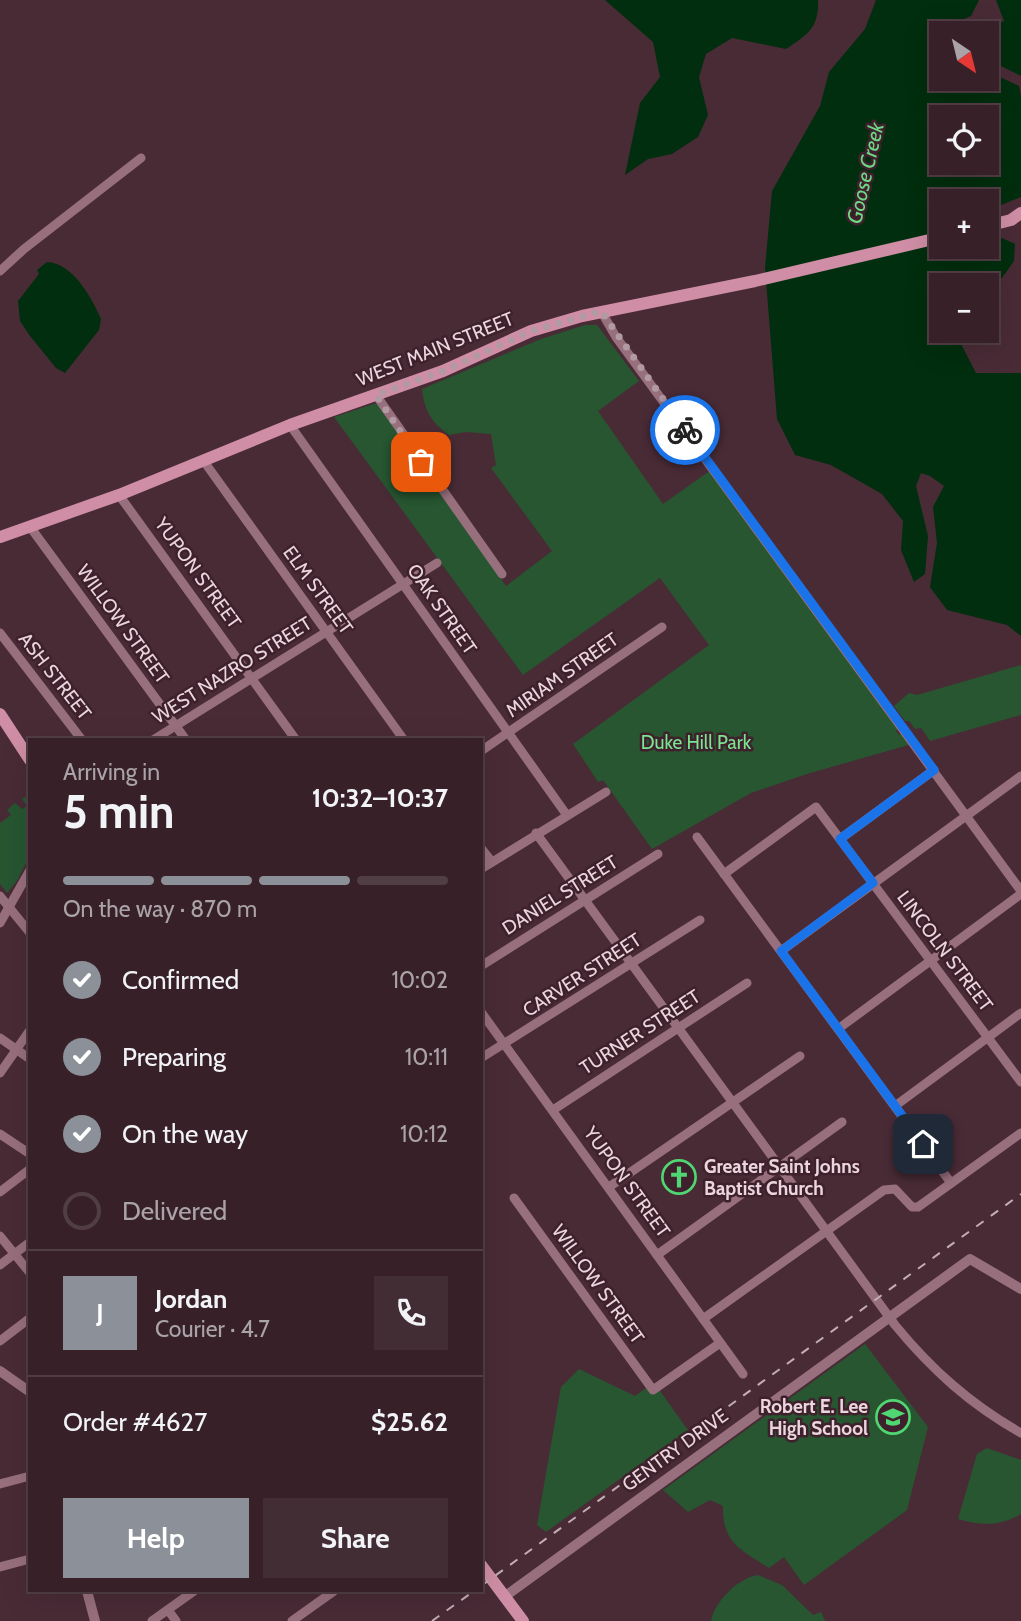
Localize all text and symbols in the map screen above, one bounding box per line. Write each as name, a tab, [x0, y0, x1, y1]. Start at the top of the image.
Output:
north arrow	[929, 21, 999, 91]
map controls	[929, 21, 999, 343]
button: locate	[929, 105, 999, 175]
water label: Goose Creek	[841, 119, 889, 226]
button: +	[929, 189, 999, 259]
button: −	[929, 273, 999, 343]
street label: WEST MAIN STREET	[353, 307, 517, 391]
courier	[650, 395, 720, 465]
icon: bike	[666, 411, 704, 449]
pin	[391, 432, 451, 492]
icon: bag	[402, 443, 440, 481]
street label: YUPON STREET	[149, 512, 246, 633]
street label: ELM STREET	[278, 541, 358, 639]
street label: OAK STREET	[402, 559, 482, 659]
street label: WILLOW STREET	[72, 560, 174, 688]
street label: WEST NAZRO STREET	[148, 612, 316, 728]
street label: ASH STREET	[14, 628, 96, 724]
street label: MIRIAM STREET	[501, 628, 623, 722]
park label: Duke Hill Park	[641, 731, 752, 754]
text: Arriving in	[63, 758, 160, 786]
text: 10:32–10:37	[312, 782, 448, 814]
text: 5 min	[63, 784, 174, 840]
street label: DANIEL STREET	[498, 850, 622, 940]
street label: LINCOLN STREET	[892, 886, 998, 1016]
text: On the way · 870 m	[63, 895, 257, 923]
street label: CARVER STREET	[519, 928, 645, 1022]
icon: check	[63, 961, 101, 999]
text: Confirmed	[122, 964, 239, 996]
text: 10:02	[392, 966, 448, 994]
street label: TURNER STREET	[576, 985, 704, 1079]
icon: check	[63, 1038, 101, 1076]
text: Preparing	[122, 1041, 226, 1073]
text: 10:11	[405, 1043, 448, 1071]
pin	[893, 1114, 953, 1174]
icon: check	[63, 1115, 101, 1153]
text: On the way	[122, 1118, 248, 1150]
text: 10:12	[400, 1120, 448, 1148]
street label: YUPON STREET	[578, 1121, 675, 1242]
icon: home	[904, 1125, 942, 1163]
place label: Greater Saint Johns Baptist Church	[704, 1155, 860, 1200]
church icon: Greater Saint Johns Baptist Church	[660, 1158, 698, 1196]
text: Delivered	[122, 1195, 227, 1227]
street label: WILLOW STREET	[547, 1220, 649, 1348]
button: phone	[374, 1276, 448, 1350]
text: Jordan	[155, 1283, 227, 1315]
text: J	[96, 1297, 104, 1329]
text: Courier · 4.7	[155, 1315, 270, 1343]
place label: Robert E. Lee High School	[760, 1395, 868, 1440]
school or university icon: Robert E. Lee High School	[874, 1398, 912, 1436]
street label: GENTRY DRIVE	[618, 1404, 732, 1496]
text: Order #4627	[63, 1406, 207, 1438]
text: $25.62	[371, 1406, 448, 1438]
button: Help	[63, 1498, 249, 1578]
button: Share	[263, 1498, 448, 1578]

